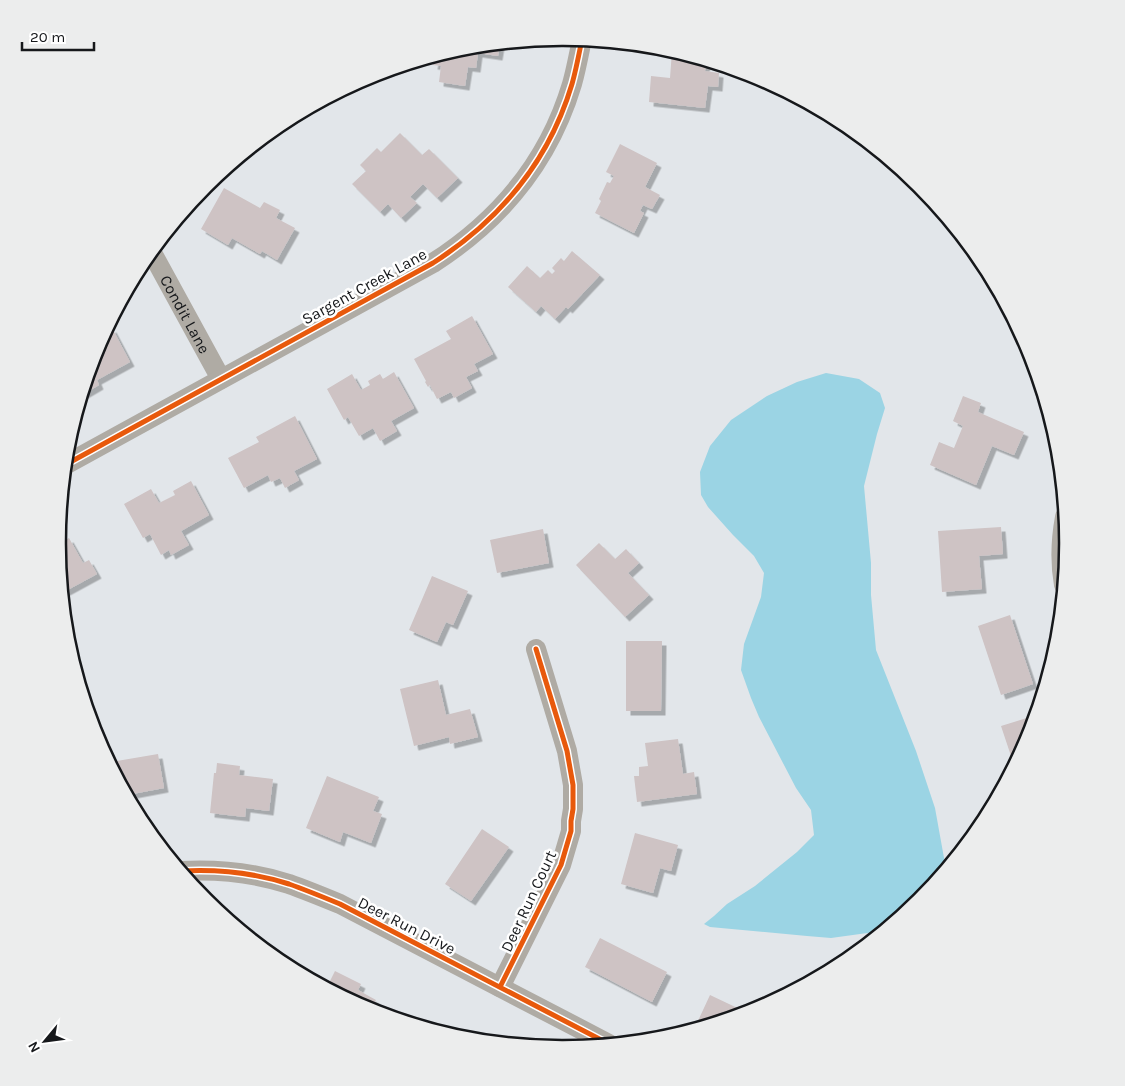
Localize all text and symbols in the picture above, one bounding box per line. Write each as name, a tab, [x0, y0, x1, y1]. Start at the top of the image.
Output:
scale bar	[22, 20, 95, 52]
text: 20 m	[30, 28, 65, 46]
street label: Sargent Creek Lane	[299, 244, 430, 329]
street label: Condit Lane	[156, 272, 214, 357]
street label: Deer Run Court	[497, 848, 560, 955]
street label: Deer Run Drive	[355, 893, 459, 958]
north arrow	[20, 1016, 70, 1066]
text: N	[24, 1039, 44, 1056]

